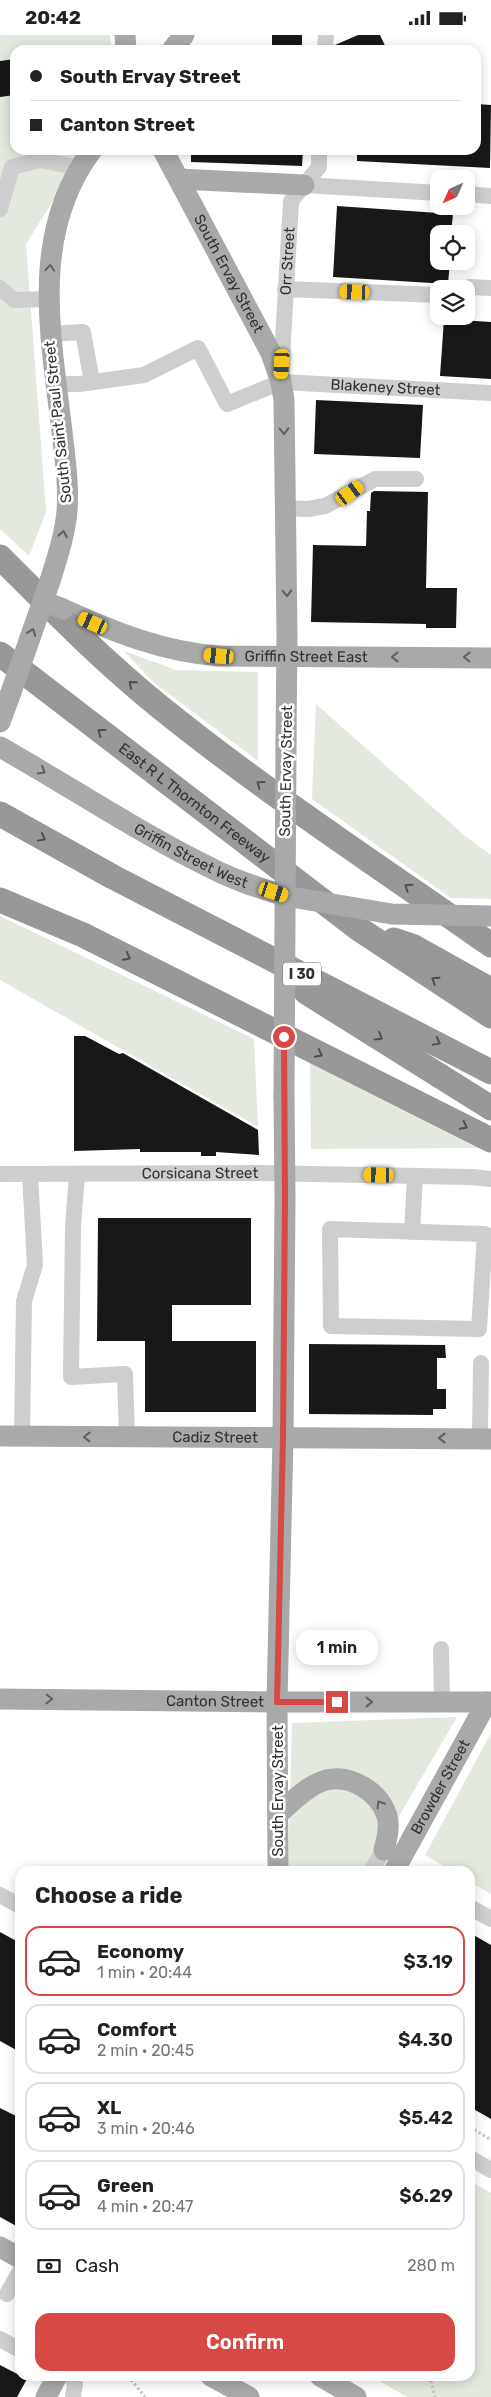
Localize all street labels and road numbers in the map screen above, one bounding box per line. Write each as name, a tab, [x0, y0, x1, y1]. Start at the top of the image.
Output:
street label: South Ervay Street	[190, 211, 268, 336]
street label: Orr Street	[277, 226, 298, 296]
street label: South Saint Paul Street	[41, 340, 75, 504]
street label: Blakeney Street	[330, 376, 441, 399]
street label: Griffin Street East	[245, 647, 368, 666]
street label: South Ervay Street	[276, 705, 296, 837]
street label: East R L Thornton Freeway	[115, 739, 274, 867]
street label: Griffin Street West	[131, 819, 250, 892]
road number: I 30	[283, 963, 321, 986]
street label: Corsicana Street	[142, 1164, 258, 1182]
street label: Cadiz Street	[172, 1428, 258, 1447]
street label: Canton Street	[166, 1692, 264, 1711]
street label: South Ervay Street	[269, 1725, 287, 1857]
street label: Browder Street	[407, 1736, 474, 1838]

